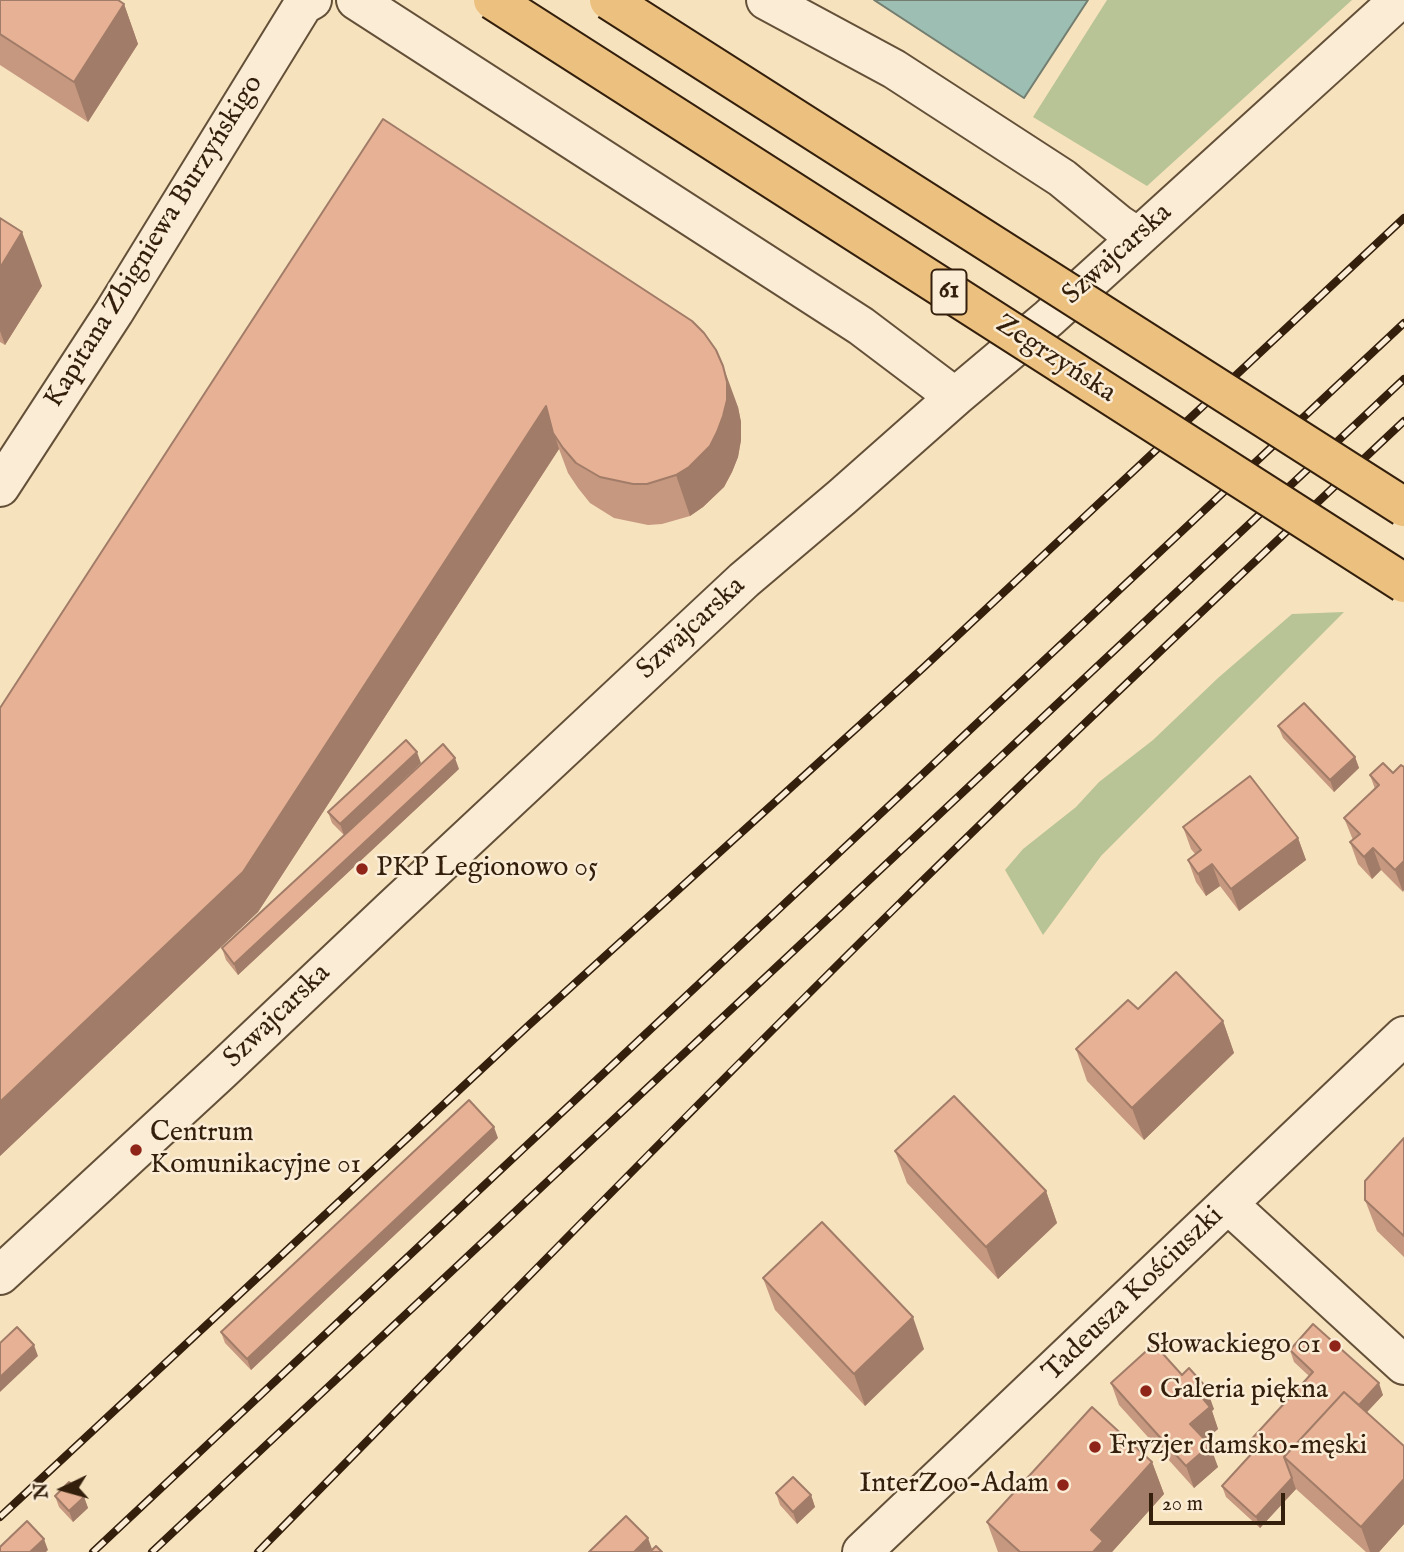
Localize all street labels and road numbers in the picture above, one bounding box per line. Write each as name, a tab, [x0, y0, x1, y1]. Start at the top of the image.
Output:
street label: Kapitana Zbigniewa Burzyńskigo	[38, 69, 272, 415]
street label: Szwajcarska	[1056, 197, 1180, 313]
road number: 61	[932, 270, 967, 314]
street label: Zegrzyńska	[989, 309, 1121, 411]
street label: Szwajcarska	[631, 570, 753, 688]
street label: Szwajcarska	[217, 958, 339, 1076]
street label: Tadeusza Kościuszki	[1037, 1200, 1231, 1390]

